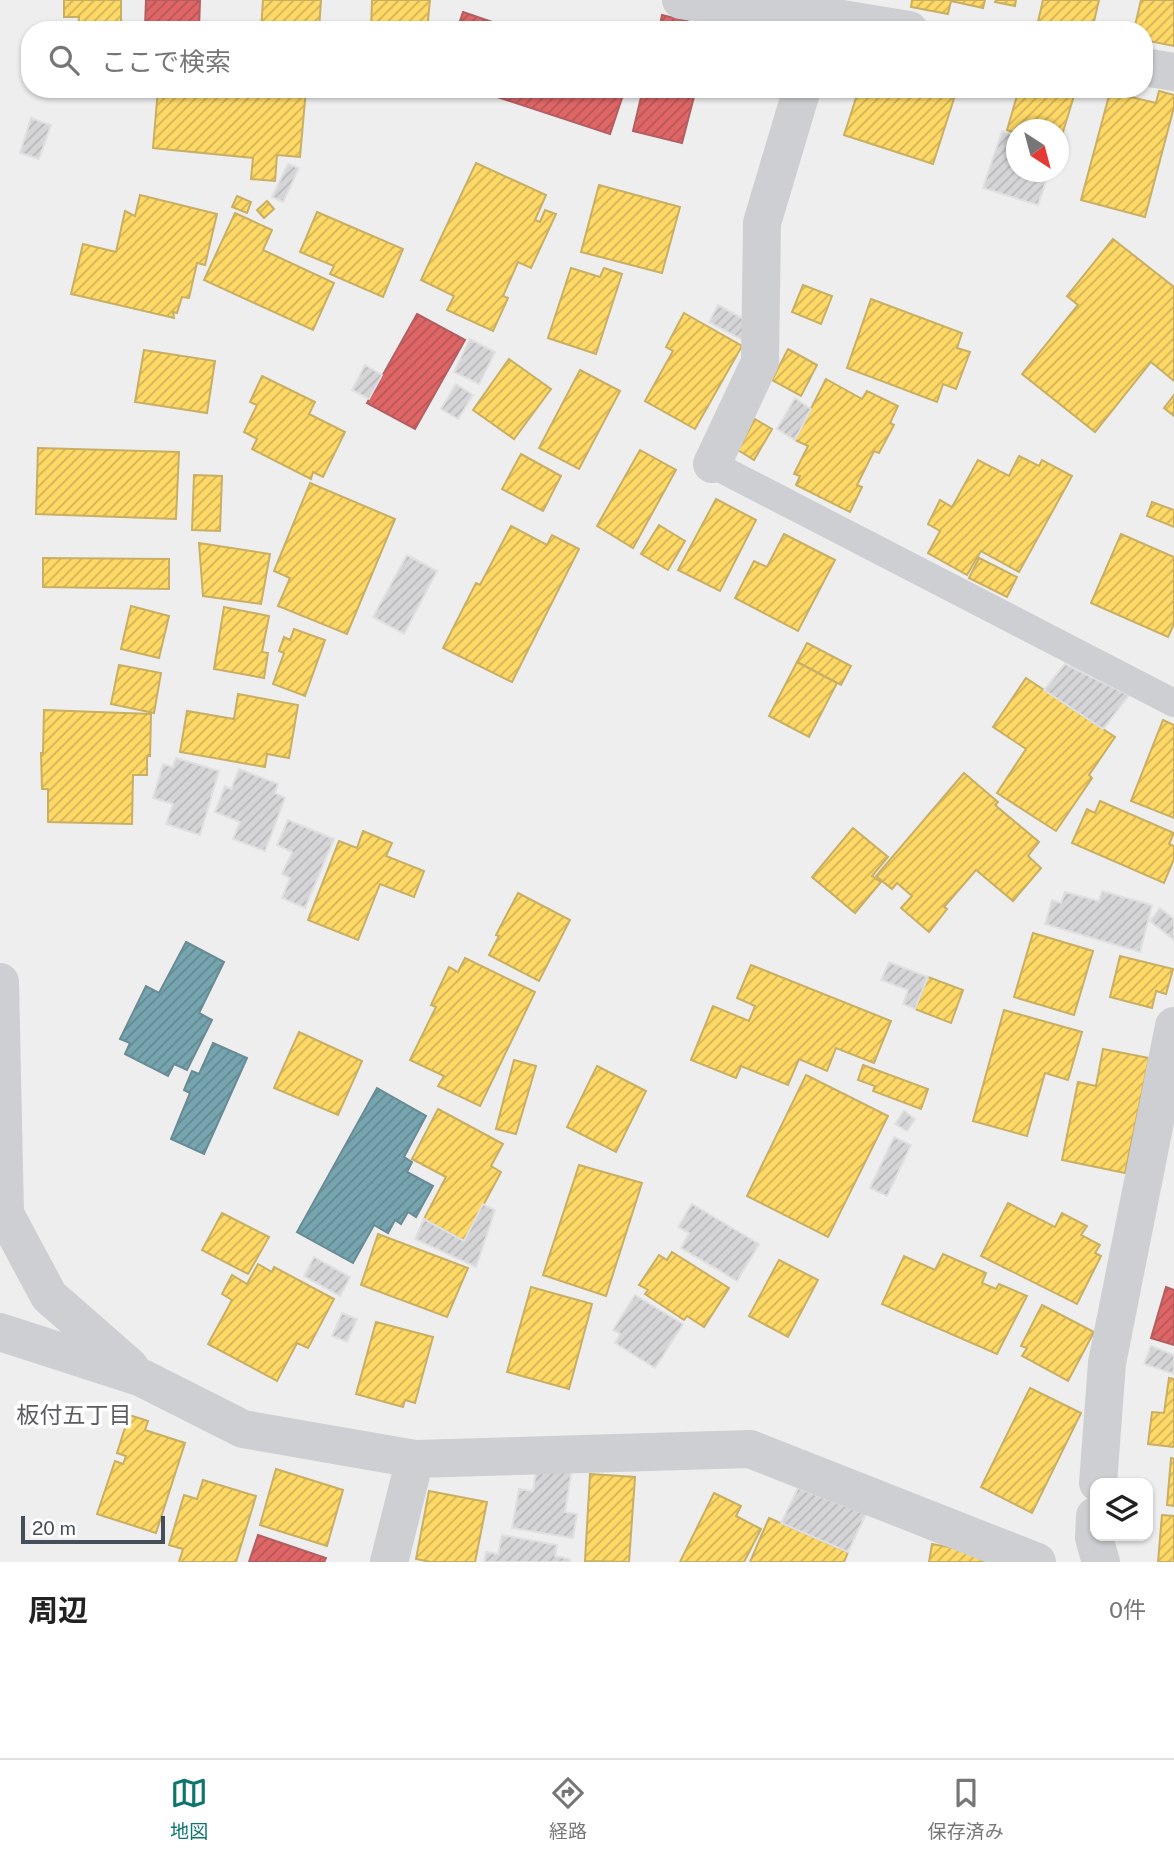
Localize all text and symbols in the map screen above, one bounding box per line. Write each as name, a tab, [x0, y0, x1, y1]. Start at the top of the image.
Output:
search box	[21, 21, 1153, 98]
icon: search	[45, 41, 83, 79]
text: ここで検索	[101, 46, 231, 77]
north arrow	[1006, 119, 1069, 182]
district label: 板付五丁目	[17, 1401, 132, 1428]
map controls	[1090, 1478, 1153, 1541]
button: layers	[1090, 1478, 1153, 1541]
scale bar	[21, 1513, 164, 1545]
text: 20 m	[32, 1517, 76, 1539]
text: 周辺	[28, 1592, 88, 1628]
text: 0件	[1109, 1596, 1146, 1623]
tab: 地図	[170, 1774, 208, 1843]
tab: 経路	[549, 1774, 587, 1843]
tab: 保存済み	[928, 1774, 1004, 1843]

